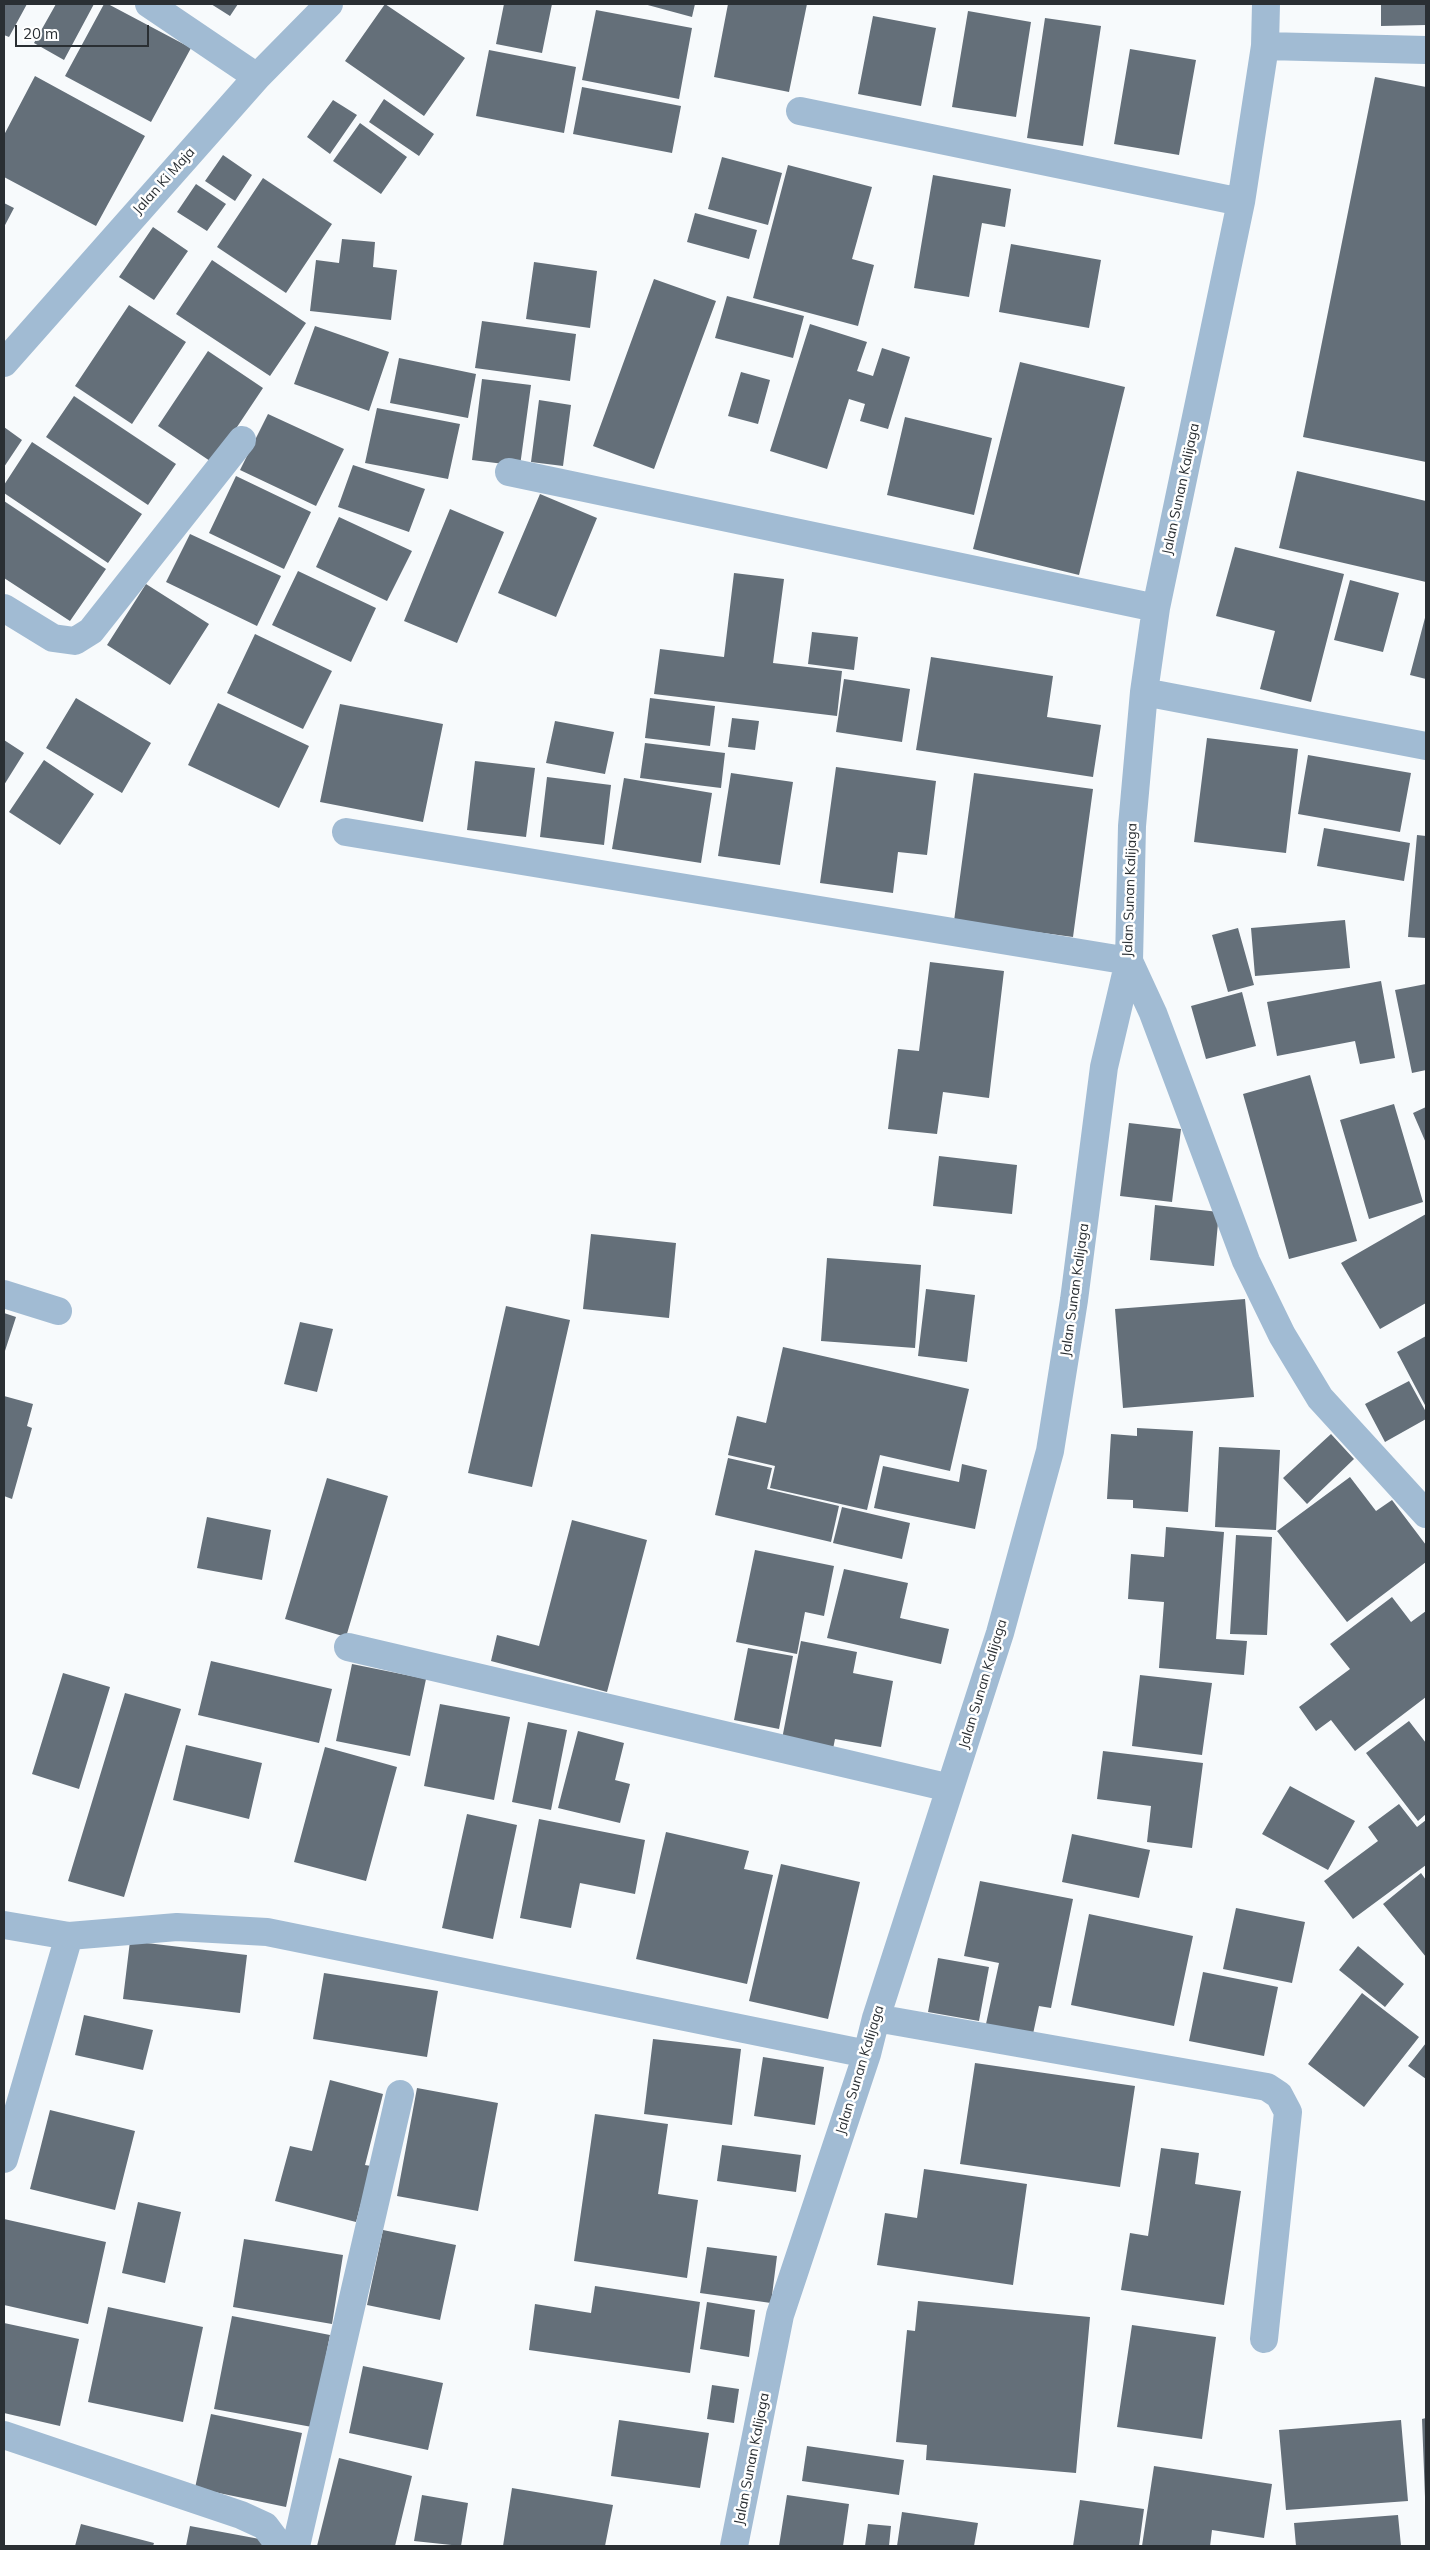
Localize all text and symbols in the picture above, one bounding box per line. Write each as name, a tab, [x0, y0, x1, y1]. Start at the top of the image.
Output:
scale bar	[18, 15, 151, 47]
text: 20 m	[23, 24, 58, 43]
street label: Jalan Ki Maja	[129, 144, 199, 218]
street label: Jalan Sunan Kalijaga	[1159, 422, 1203, 556]
street label: Jalan Sunan Kalijaga	[1119, 823, 1141, 957]
street label: Jalan Sunan Kalijaga	[1057, 1222, 1093, 1358]
street label: Jalan Sunan Kalijaga	[955, 1617, 1011, 1751]
street label: Jalan Sunan Kalijaga	[832, 2003, 888, 2137]
street label: Jalan Sunan Kalijaga	[731, 2391, 773, 2527]

